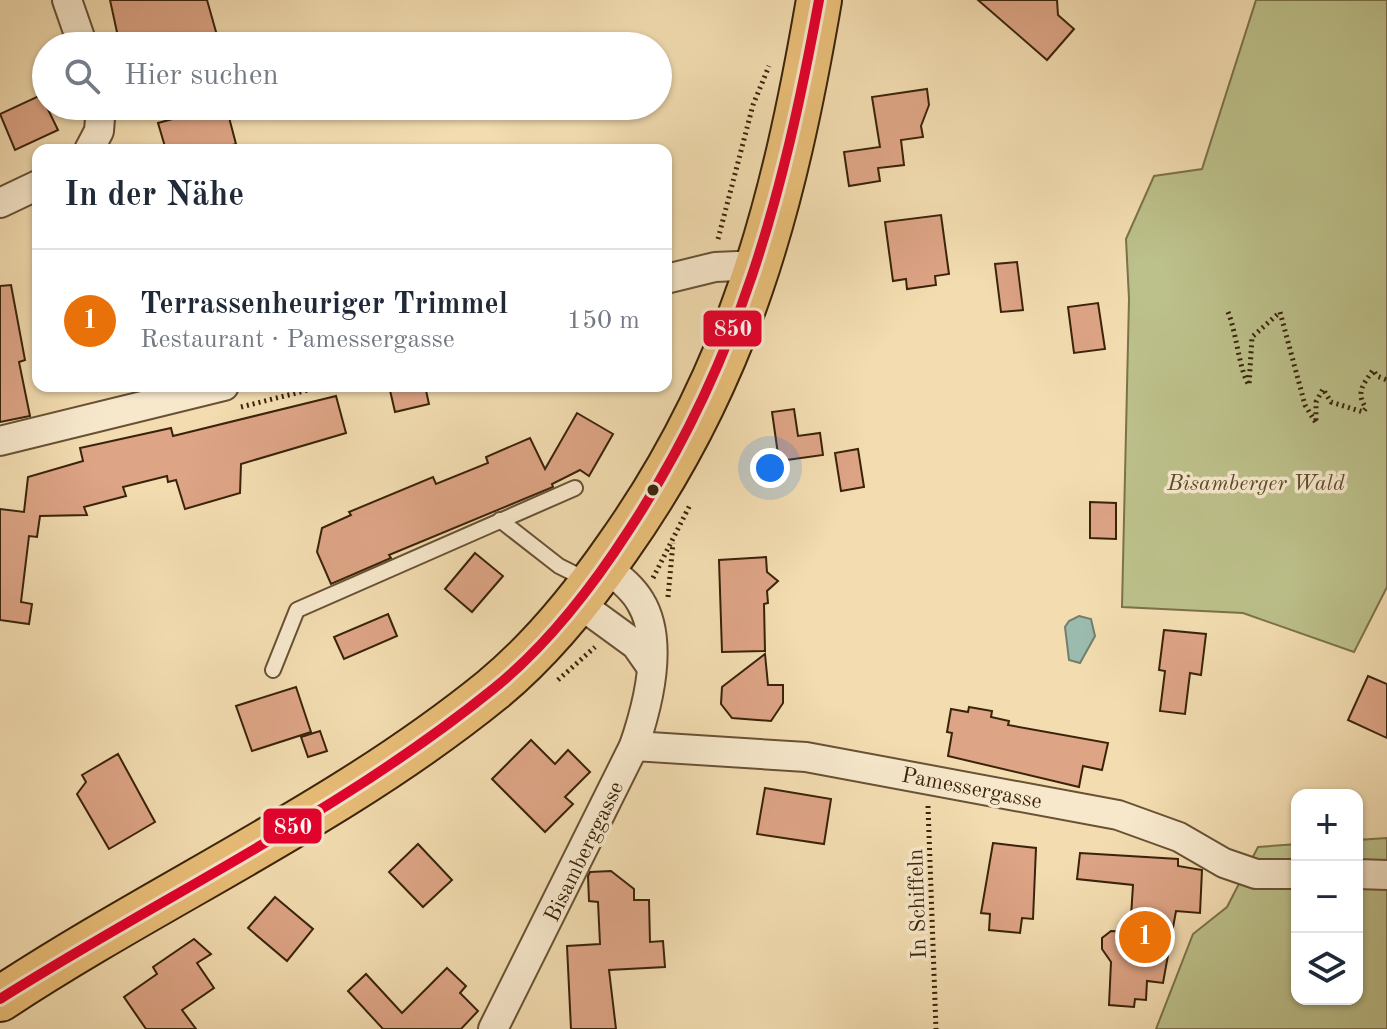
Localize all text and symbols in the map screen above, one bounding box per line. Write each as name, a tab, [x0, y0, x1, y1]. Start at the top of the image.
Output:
search box	[32, 32, 672, 120]
icon: search	[60, 54, 104, 98]
text: Hier suchen	[124, 61, 279, 91]
text: In der Nähe	[64, 179, 244, 213]
text: Terrassenheuriger Trimmel	[140, 290, 508, 320]
text: 1	[82, 308, 98, 334]
text: 150 m	[567, 308, 640, 334]
line badge: 850	[702, 309, 763, 348]
text: 850	[714, 319, 752, 341]
text: Restaurant · Pamessergasse	[140, 327, 455, 353]
your location	[750, 448, 790, 488]
park label: Bisamberger Wald	[1166, 473, 1345, 495]
unlabelled marker	[645, 482, 661, 498]
street label: Pamessergasse	[900, 765, 1044, 813]
street label: Bisamberggasse	[541, 778, 628, 926]
map controls	[1291, 789, 1363, 1005]
button: +	[1291, 789, 1363, 861]
line badge: 850	[262, 807, 323, 845]
text: 850	[274, 817, 312, 839]
street label: In Schiffeln	[905, 848, 931, 959]
button: −	[1291, 861, 1363, 933]
pin: 1	[1119, 907, 1171, 967]
button: layers	[1291, 933, 1363, 1005]

